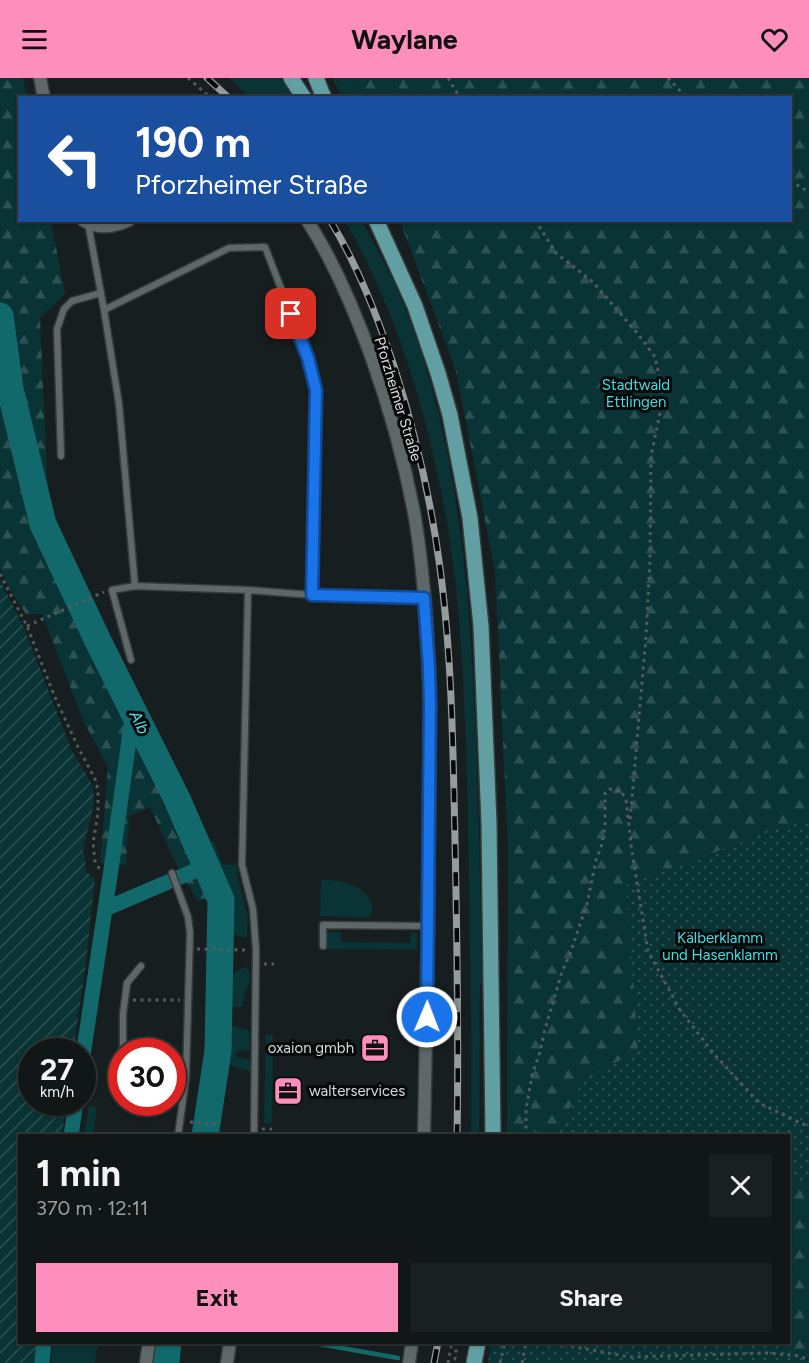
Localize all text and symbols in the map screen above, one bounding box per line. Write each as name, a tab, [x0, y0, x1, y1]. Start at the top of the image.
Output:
icon: menu	[18, 23, 51, 56]
text: Waylane	[351, 23, 458, 56]
icon: heart	[758, 23, 791, 56]
text: 190 m	[135, 117, 251, 168]
icon: left	[36, 120, 114, 198]
text: Pforzheimer Straße	[135, 168, 368, 201]
pin	[265, 288, 316, 339]
icon: arrive	[274, 297, 307, 330]
street label: Pforzheimer Straße	[370, 335, 426, 463]
park label: Stadtwald Ettlingen	[602, 376, 670, 411]
water label: Alb	[125, 706, 153, 737]
park label: Kälberklamm und Hasenklamm	[662, 929, 778, 964]
position arrow	[395, 985, 459, 1049]
office icon: oxaion gmbh	[359, 1032, 391, 1064]
speed limit sign: 30	[108, 1038, 186, 1116]
place label: oxaion gmbh	[268, 1039, 354, 1057]
text: 27	[40, 1051, 74, 1088]
office icon: walterservices	[272, 1075, 304, 1107]
place label: walterservices	[309, 1082, 405, 1100]
text: km/h	[40, 1083, 74, 1101]
text: 1 min	[36, 1152, 121, 1195]
button: close	[709, 1154, 772, 1217]
text: 370 m · 12:11	[36, 1196, 148, 1220]
button: Exit	[36, 1263, 398, 1332]
button: Share	[410, 1263, 772, 1332]

